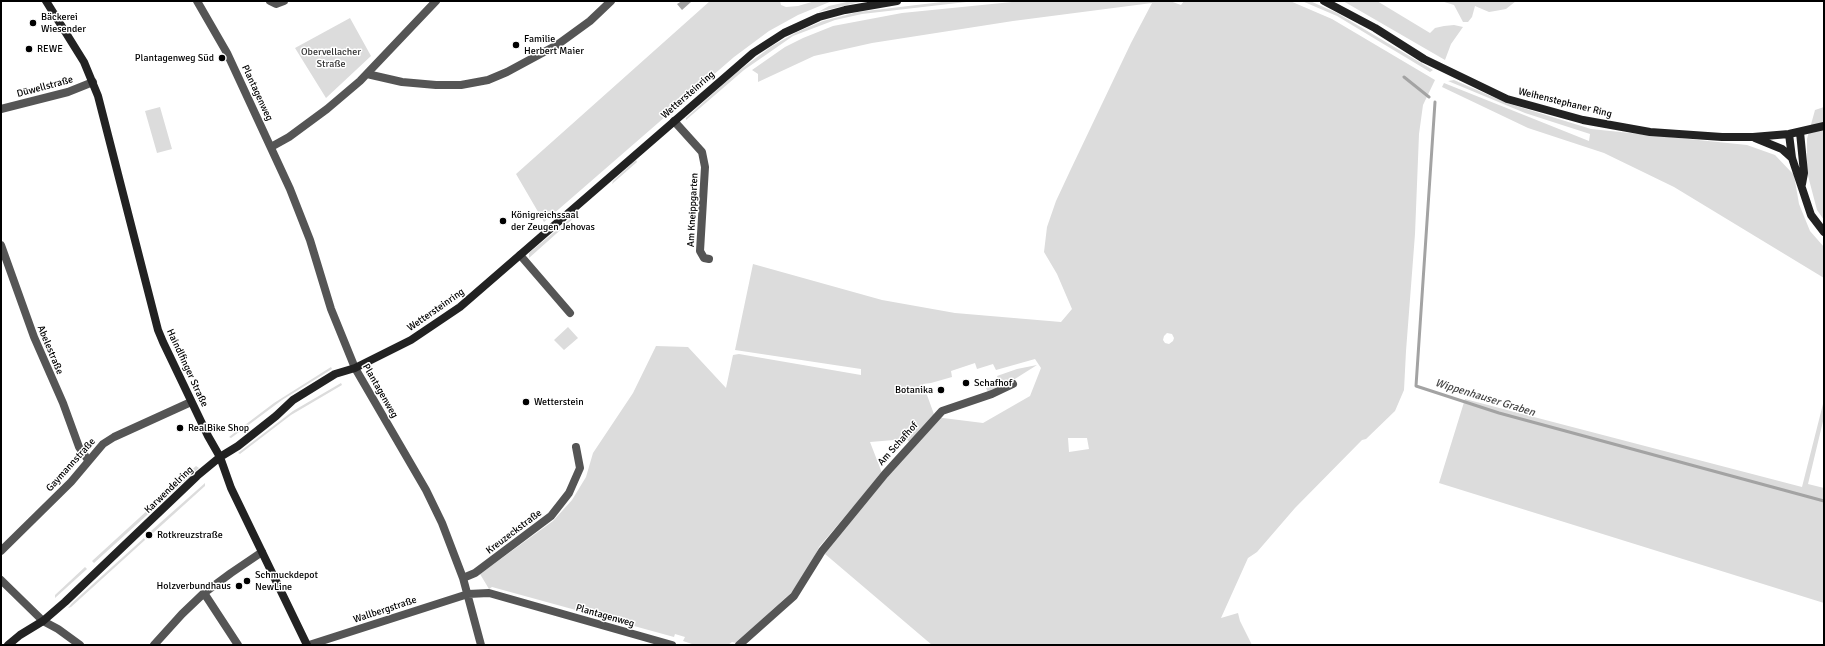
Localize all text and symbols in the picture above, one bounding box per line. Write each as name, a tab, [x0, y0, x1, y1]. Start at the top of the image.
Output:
place label: Bäckerei Wiesender	[41, 11, 86, 34]
marker: Bäckerei Wiesender	[28, 18, 38, 28]
place label: Familie Herbert Maier	[524, 33, 584, 56]
marker: Familie Herbert Maier	[511, 40, 521, 50]
place label: REWE	[37, 43, 63, 55]
marker: REWE	[24, 44, 34, 54]
park label: Obervellacher Straße	[301, 46, 361, 70]
place label: Plantagenweg Süd	[135, 52, 214, 64]
marker: Plantagenweg Süd	[217, 53, 227, 63]
street label: Plantagenweg	[239, 63, 275, 123]
street label: Wettersteinring	[659, 69, 717, 121]
street label: Düwellstraße	[16, 74, 74, 100]
street label: Weihenstephaner Ring	[1517, 86, 1613, 120]
street label: Am Kneippgarten	[685, 173, 701, 247]
place label: Königreichssaal der Zeugen Jehovas	[511, 209, 595, 232]
marker: Königreichssaal der Zeugen Jehovas	[498, 216, 508, 226]
street label: Wettersteinring	[405, 286, 467, 334]
street label: Abelestraße	[34, 324, 66, 376]
street label: Haindlfinger Straße	[164, 327, 210, 409]
street label: Plantagenweg	[360, 362, 400, 420]
place label: Schafhof	[974, 377, 1012, 389]
water label: Wippenhauser Graben	[1433, 377, 1537, 419]
marker: Schafhof	[961, 378, 971, 388]
place label: Botanika	[895, 384, 933, 396]
marker: Botanika	[936, 385, 946, 395]
place label: Wetterstein	[534, 396, 584, 408]
marker: Wetterstein	[521, 397, 531, 407]
street label: Am Schafhof	[875, 420, 921, 468]
place label: RealBike Shop	[188, 422, 249, 434]
marker: RealBike Shop	[175, 423, 185, 433]
street label: Gaymannstraße	[44, 436, 98, 494]
street label: Karwendelring	[142, 464, 196, 516]
street label: Kreuzeckstraße	[484, 507, 544, 557]
place label: Rotkreuzstraße	[157, 529, 223, 541]
marker: Rotkreuzstraße	[144, 530, 154, 540]
place label: Schmuckdepot NewLine	[255, 569, 318, 592]
marker: Schmuckdepot NewLine	[242, 576, 252, 586]
place label: Holzverbundhaus	[157, 580, 231, 592]
marker: Holzverbundhaus	[234, 581, 244, 591]
street label: Wallbergstraße	[352, 594, 418, 626]
street label: Plantagenweg	[574, 602, 636, 630]

